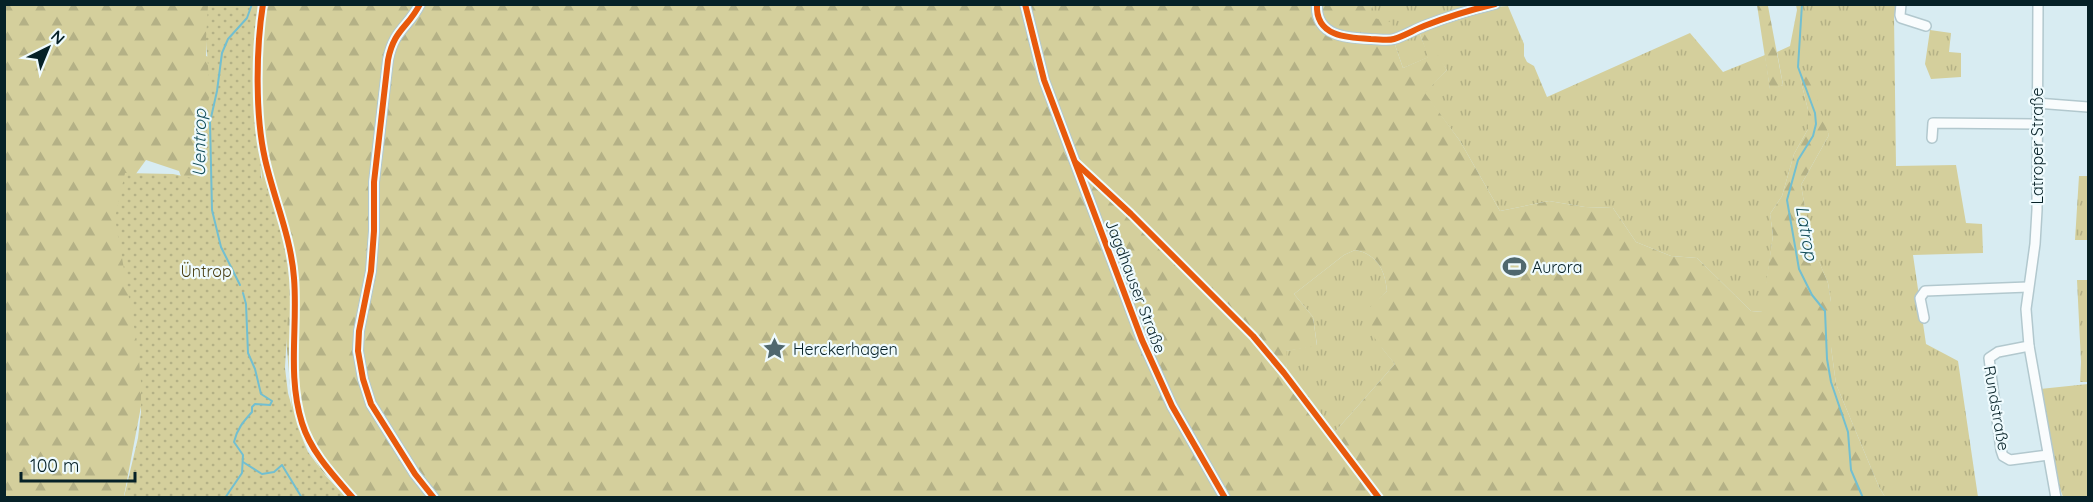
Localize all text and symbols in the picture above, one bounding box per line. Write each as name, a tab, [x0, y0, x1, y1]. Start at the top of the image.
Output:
north arrow	[18, 18, 78, 78]
text: N	[47, 26, 69, 48]
street label: Latroper Straße	[2027, 87, 2047, 205]
water label: Uentrop	[187, 108, 211, 177]
water label: Latrop	[1791, 204, 1823, 263]
street label: Jagdhauser Straße	[1101, 216, 1171, 356]
sports icon: Aurora	[1501, 254, 1527, 280]
place label: Aurora	[1532, 257, 1582, 277]
park label: Üntrop	[180, 261, 232, 281]
place icon: Herckerhagen	[762, 336, 788, 362]
place label: Herckerhagen	[793, 339, 898, 359]
street label: Rundstraße	[1980, 364, 2014, 452]
scale bar	[21, 445, 135, 483]
text: 100 m	[30, 454, 79, 477]

